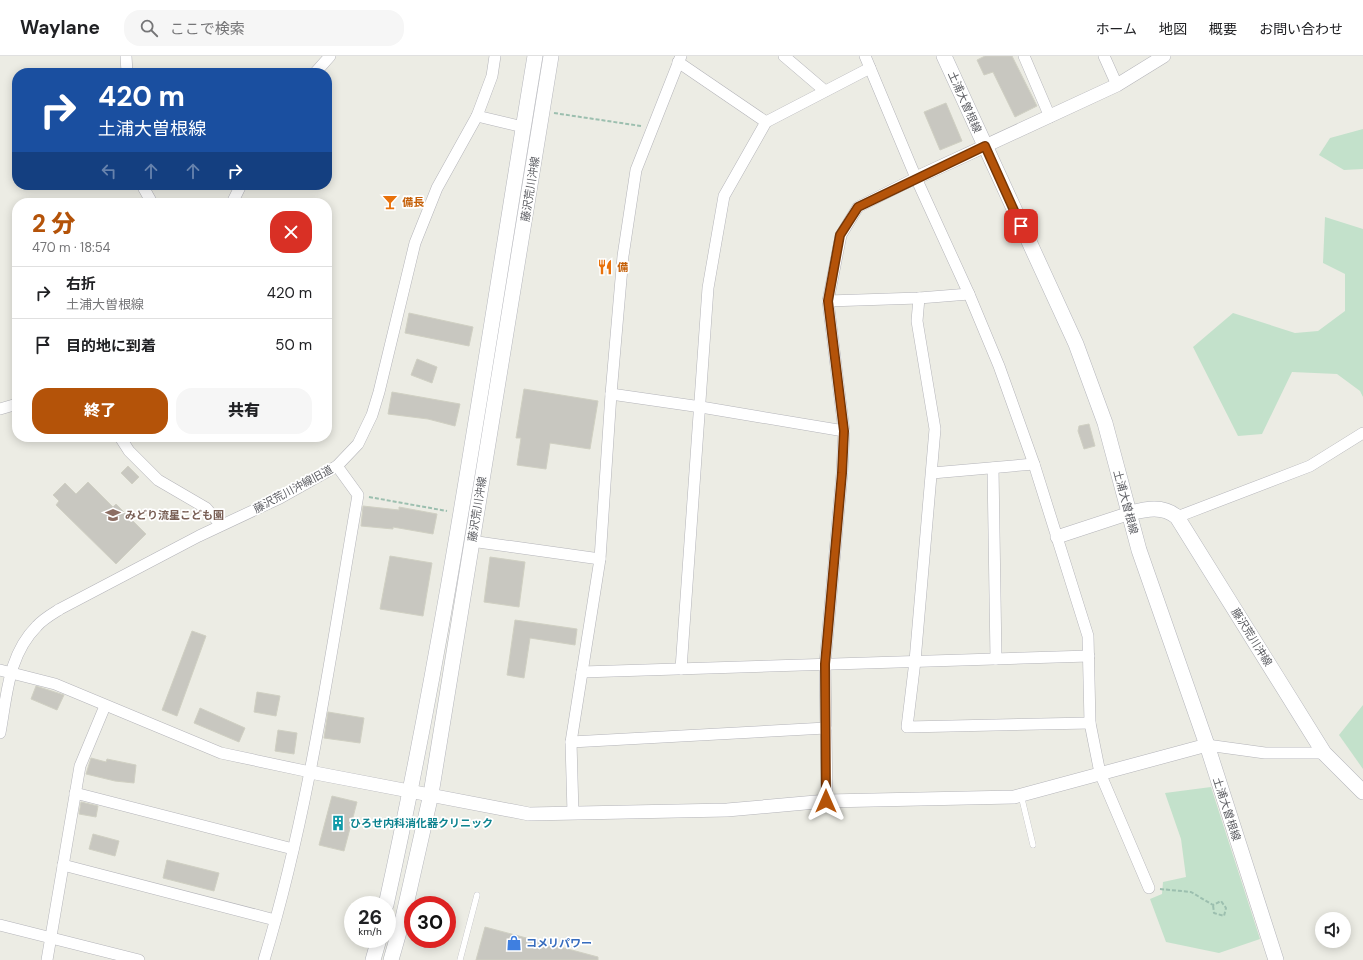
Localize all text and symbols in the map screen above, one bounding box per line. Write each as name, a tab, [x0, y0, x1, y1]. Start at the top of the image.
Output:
search box	[124, 10, 404, 46]
text: Waylane	[20, 15, 100, 40]
icon: search	[138, 17, 160, 39]
text: ここで検索	[170, 19, 245, 39]
text: ホーム	[1095, 20, 1137, 38]
text: 地図	[1159, 20, 1187, 38]
text: 概要	[1209, 20, 1237, 38]
text: お問い合わせ	[1259, 20, 1343, 38]
street label: 土浦大曽根線	[945, 69, 985, 135]
text: 420 m	[98, 78, 185, 115]
icon: right	[32, 84, 84, 136]
text: 土浦大曽根線	[98, 117, 206, 141]
street label: 藤沢荒川沖線	[518, 155, 542, 223]
icon: left	[98, 160, 120, 182]
icon: ahead	[140, 160, 162, 182]
icon: ahead	[182, 160, 204, 182]
icon: right	[224, 160, 246, 182]
bar icon: 備長	[381, 193, 399, 211]
place label: 備長	[402, 195, 424, 209]
text: 2 分	[32, 208, 75, 239]
pin	[1004, 209, 1038, 243]
button: close	[270, 211, 312, 253]
icon: arrive	[1010, 215, 1032, 237]
text: 470 m · 18:54	[32, 239, 110, 256]
restaurant icon: 備	[596, 258, 614, 276]
place label: 備	[617, 260, 628, 274]
text: 右折	[66, 274, 96, 294]
icon: right	[32, 282, 54, 304]
text: 420 m	[267, 283, 312, 303]
text: 土浦大曽根線	[66, 296, 144, 313]
icon: arrive	[32, 334, 54, 356]
text: 50 m	[275, 335, 312, 355]
text: 目的地に到着	[66, 336, 156, 356]
button: 終了	[32, 388, 168, 434]
button: 共有	[176, 388, 312, 434]
street label: 藤沢荒川沖線旧道	[251, 462, 335, 516]
street label: 土浦大曽根線	[1111, 468, 1141, 536]
street label: 藤沢荒川沖線	[465, 475, 489, 543]
school or university icon: みどり流星こども園	[104, 506, 122, 524]
place label: みどり流星こども園	[125, 508, 224, 522]
street label: 藤沢荒川沖線	[1229, 605, 1275, 669]
street label: 土浦大曽根線	[1210, 775, 1244, 843]
position arrow	[805, 780, 847, 822]
building icon: ひろせ内科消化器クリニック	[329, 814, 347, 832]
place label: ひろせ内科消化器クリニック	[350, 816, 493, 830]
speed limit sign: 30	[404, 896, 456, 948]
text: 26	[358, 904, 382, 930]
map controls	[1315, 912, 1351, 948]
button: sound	[1315, 912, 1351, 948]
text: km/h	[358, 925, 382, 938]
shop icon: コメリパワー	[505, 934, 523, 952]
place label: コメリパワー	[526, 936, 592, 950]

